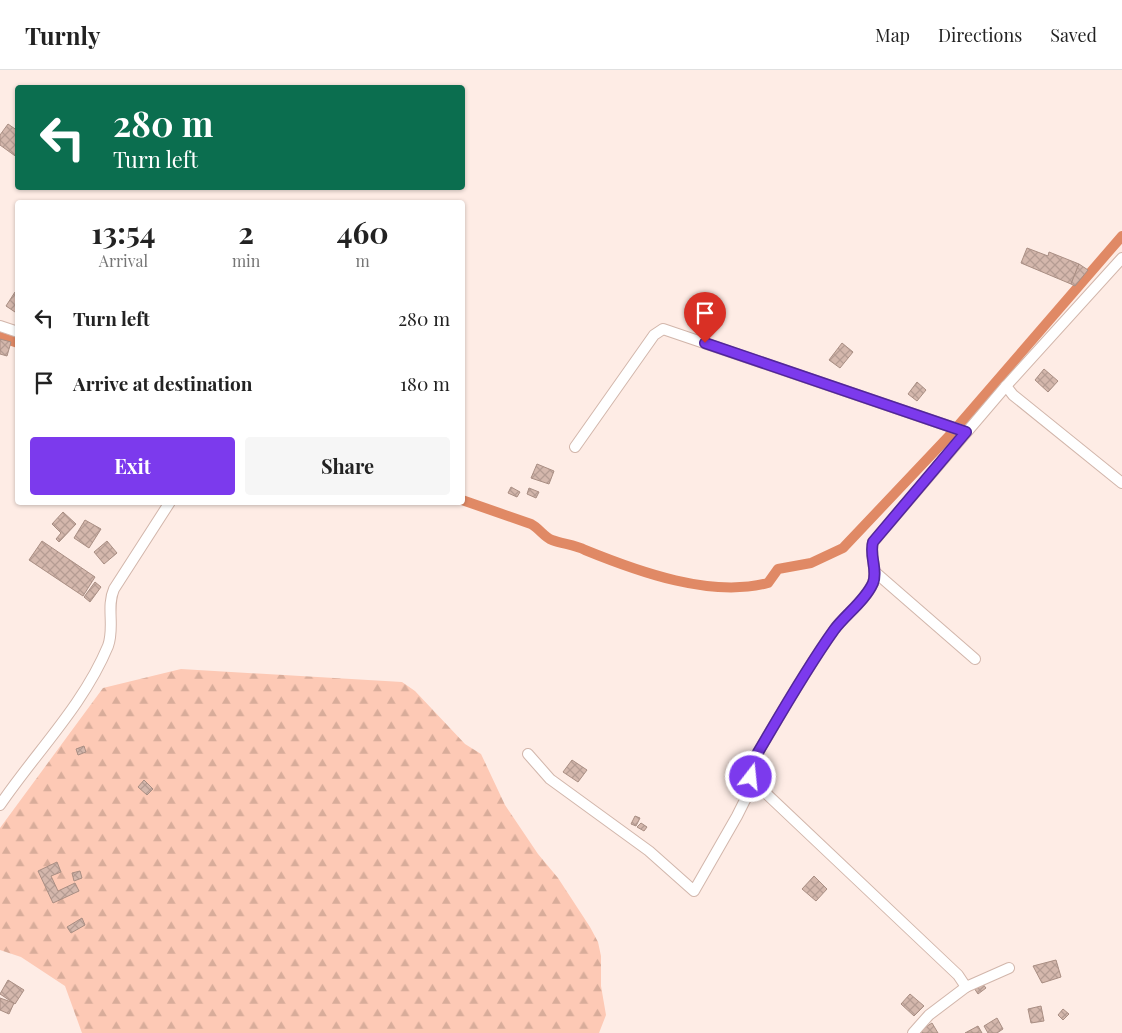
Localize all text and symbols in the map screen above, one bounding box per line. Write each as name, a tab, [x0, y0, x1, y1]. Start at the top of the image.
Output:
text: Turnly	[25, 19, 100, 51]
text: Map	[875, 23, 910, 47]
text: Directions	[938, 23, 1022, 47]
text: Saved	[1050, 23, 1097, 47]
text: 280 m	[113, 99, 213, 146]
icon: left	[30, 105, 95, 170]
text: Turn left	[113, 144, 198, 174]
text: 13:54	[91, 212, 156, 252]
text: 2	[238, 212, 254, 252]
text: 460	[337, 212, 389, 252]
text: Arrival	[99, 250, 148, 271]
text: min	[232, 250, 260, 271]
text: m	[356, 250, 370, 271]
pin	[684, 292, 726, 343]
icon: arrive	[691, 299, 719, 327]
icon: left	[30, 304, 58, 332]
text: Turn left	[73, 305, 150, 331]
text: 280 m	[398, 305, 450, 331]
icon: arrive	[30, 369, 58, 397]
text: Arrive at destination	[73, 370, 253, 396]
text: 180 m	[400, 370, 450, 396]
button: Exit	[30, 437, 235, 495]
button: Share	[245, 437, 450, 495]
position arrow	[724, 750, 776, 802]

